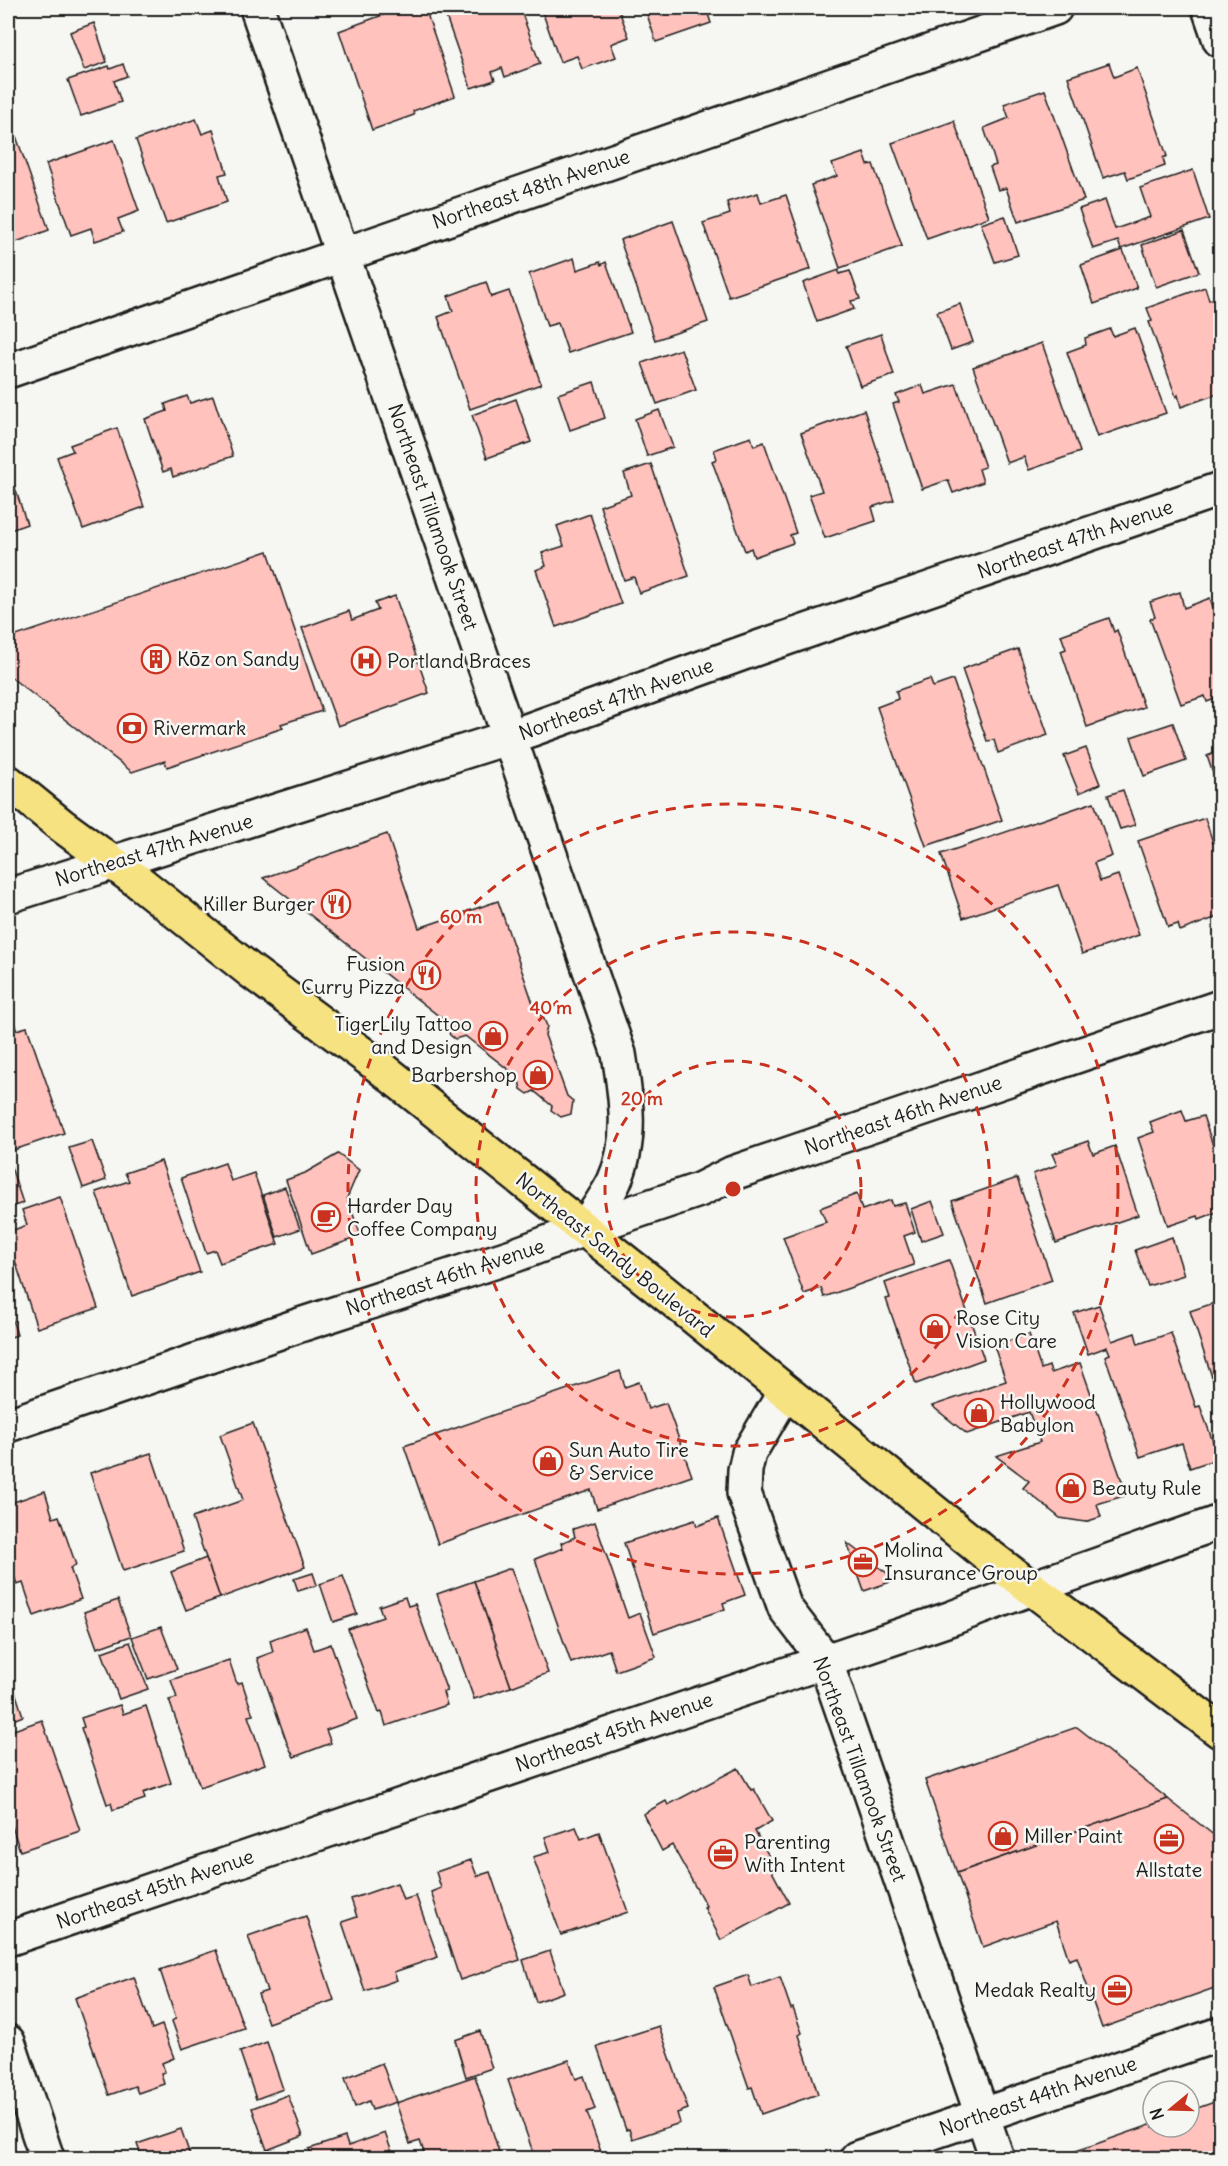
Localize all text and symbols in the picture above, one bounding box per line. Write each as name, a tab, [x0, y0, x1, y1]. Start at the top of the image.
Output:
street label: Northeast 48th Avenue	[429, 143, 633, 234]
street label: Northeast Tillamook Street	[383, 400, 484, 634]
street label: Northeast 47th Avenue	[974, 493, 1176, 584]
building icon: Kōz on Sandy	[140, 643, 172, 675]
hospital icon: Portland Braces	[350, 645, 382, 677]
place label: Kōz on Sandy	[177, 646, 300, 671]
place label: Portland Braces	[387, 648, 531, 673]
street label: Northeast 47th Avenue	[515, 652, 717, 745]
bank icon: Rivermark	[116, 712, 148, 744]
place label: Rivermark	[153, 715, 246, 740]
street label: Northeast 47th Avenue	[52, 808, 256, 891]
restaurant icon: Killer Burger	[320, 888, 352, 920]
place label: Killer Burger	[203, 891, 315, 916]
text: 60 m	[440, 905, 482, 928]
place label: Fusion Curry Pizza	[301, 951, 405, 999]
restaurant icon: Fusion Curry Pizza	[410, 959, 442, 991]
text: 40 m	[530, 996, 572, 1019]
place label: TigerLily Tattoo and Design	[335, 1011, 472, 1059]
shop icon: TigerLily Tattoo and Design	[477, 1020, 509, 1052]
shop icon: Barbershop	[522, 1059, 554, 1091]
place label: Barbershop	[411, 1062, 517, 1087]
street label: Northeast 46th Avenue	[801, 1069, 1005, 1160]
text: 20 m	[621, 1087, 663, 1110]
street label: Northeast Sandy Boulevard	[511, 1167, 720, 1343]
centre of rings	[723, 1179, 743, 1199]
place label: Harder Day Coffee Company	[347, 1193, 497, 1241]
cafe icon: Harder Day Coffee Company	[310, 1201, 342, 1233]
street label: Northeast 46th Avenue	[342, 1233, 547, 1320]
place label: Rose City Vision Care	[956, 1305, 1057, 1353]
shop icon: Rose City Vision Care	[919, 1313, 951, 1345]
place label: Hollywood Babylon	[1000, 1389, 1096, 1437]
shop icon: Hollywood Babylon	[963, 1397, 995, 1429]
place label: Sun Auto Tire & Service	[569, 1437, 689, 1485]
shop icon: Sun Auto Tire & Service	[532, 1445, 564, 1477]
shop icon: Beauty Rule	[1055, 1472, 1087, 1504]
place label: Beauty Rule	[1092, 1475, 1201, 1500]
place label: Molina Insurance Group	[884, 1537, 1038, 1585]
office icon: Molina Insurance Group	[847, 1546, 879, 1578]
street label: Northeast Tillamook Street	[808, 1653, 913, 1885]
street label: Northeast 45th Avenue	[512, 1686, 716, 1777]
shop icon: Miller Paint	[987, 1820, 1019, 1852]
place label: Miller Paint	[1024, 1823, 1123, 1848]
office icon: Allstate	[1153, 1823, 1185, 1855]
place label: Parenting With Intent	[744, 1829, 845, 1877]
office icon: Parenting With Intent	[707, 1838, 739, 1870]
street label: Northeast 45th Avenue	[53, 1843, 257, 1934]
place label: Allstate	[1136, 1857, 1202, 1882]
office icon: Medak Realty	[1101, 1974, 1133, 2006]
place label: Medak Realty	[974, 1977, 1096, 2002]
street label: Northeast 44th Avenue	[936, 2050, 1140, 2141]
north arrow	[1141, 2079, 1201, 2139]
text: N	[1146, 2105, 1168, 2122]

